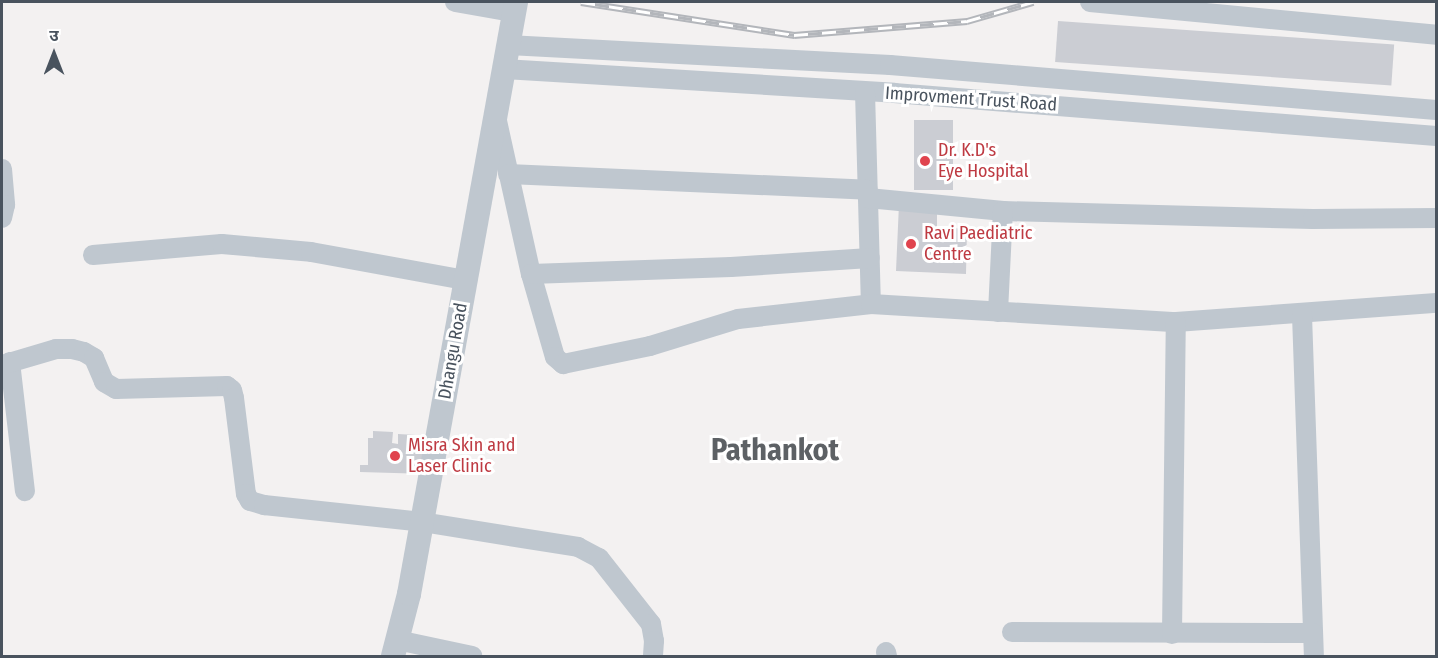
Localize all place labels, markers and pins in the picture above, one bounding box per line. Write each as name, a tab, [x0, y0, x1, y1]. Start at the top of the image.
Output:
place label: Dr. K.D's Eye Hospital	[938, 140, 1028, 182]
marker: Dr. K.D's Eye Hospital	[916, 152, 934, 170]
place label: Ravi Paediatric Centre	[924, 223, 1033, 266]
marker: Ravi Paediatric Centre	[902, 235, 920, 253]
place label: Misra Skin and Laser Clinic	[408, 435, 515, 478]
marker: Misra Skin and Laser Clinic	[386, 447, 404, 465]

